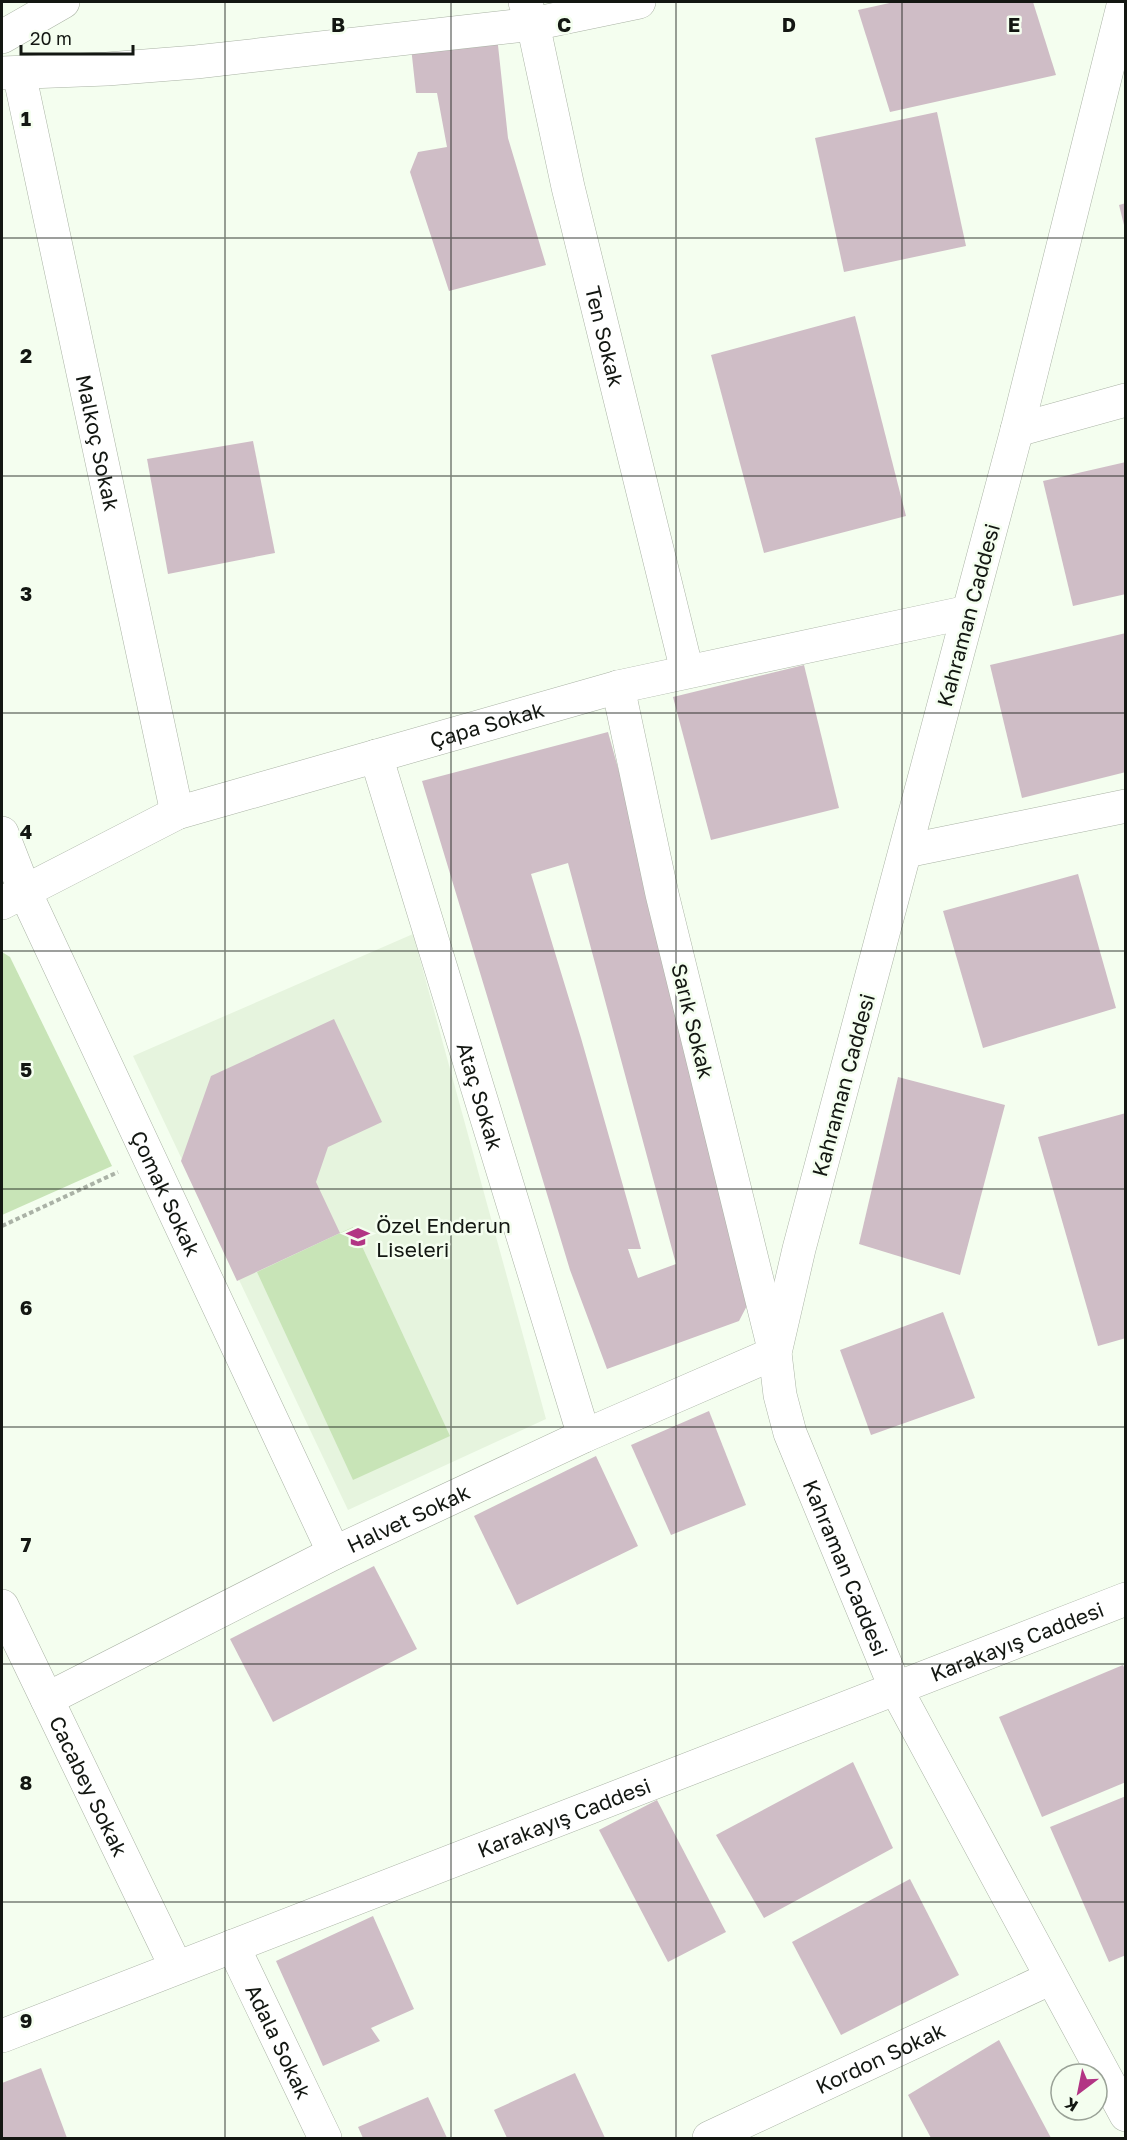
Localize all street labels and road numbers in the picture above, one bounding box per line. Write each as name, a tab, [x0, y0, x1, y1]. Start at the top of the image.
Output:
street label: Ten Sokak	[580, 283, 630, 390]
street label: Malkoç Sokak	[71, 372, 125, 513]
street label: Kahraman Caddesi	[931, 521, 1005, 709]
street label: Çapa Sokak	[427, 696, 547, 753]
street label: Sarık Sokak	[666, 961, 720, 1081]
street label: Kahraman Caddesi	[806, 991, 880, 1179]
street label: Ataç Sokak	[451, 1039, 509, 1154]
street label: Çomak Sokak	[125, 1126, 207, 1261]
street label: Kahraman Caddesi	[798, 1476, 894, 1660]
street label: Halvet Sokak	[343, 1478, 474, 1558]
street label: Karakayış Caddesi	[927, 1596, 1107, 1687]
street label: Cacabey Sokak	[44, 1712, 134, 1861]
street label: Karakayış Caddesi	[474, 1772, 654, 1863]
street label: Adala Sokak	[240, 1980, 317, 2103]
street label: Kordon Sokak	[811, 2016, 949, 2099]

